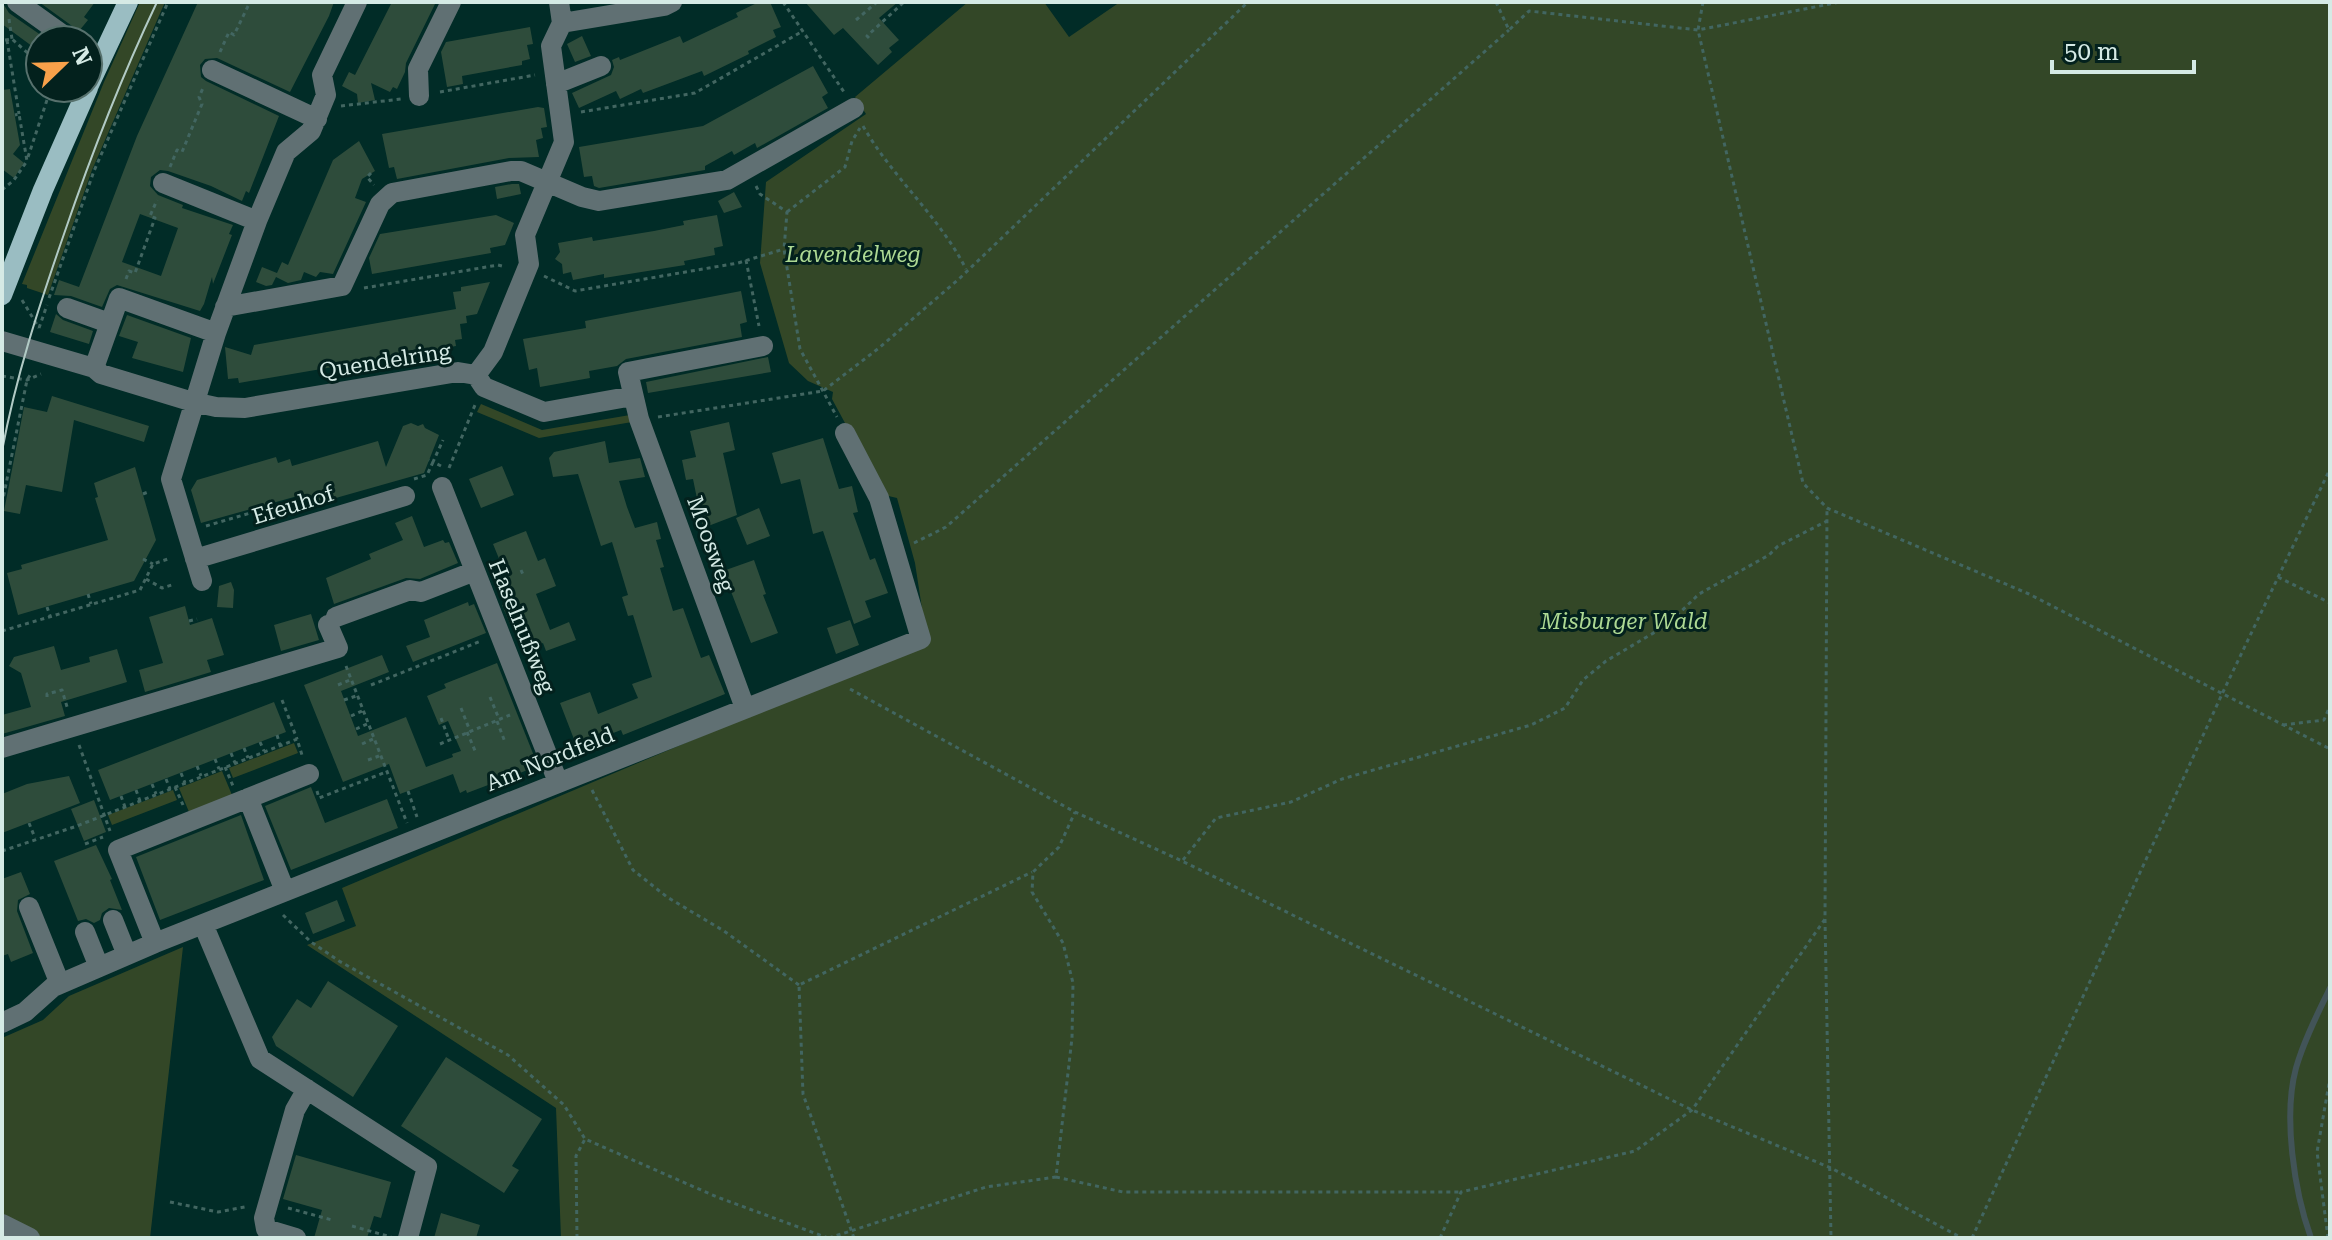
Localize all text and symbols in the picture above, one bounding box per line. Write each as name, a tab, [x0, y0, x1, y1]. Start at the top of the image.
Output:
north arrow	[24, 24, 104, 104]
scale bar	[2052, 24, 2194, 74]
text: 50 m	[2064, 38, 2119, 66]
text: N	[67, 44, 97, 69]
park label: Lavendelweg	[785, 242, 920, 267]
street label: Quendelring	[317, 338, 453, 384]
street label: Efeuhof	[249, 480, 338, 529]
street label: Moosweg	[682, 493, 740, 596]
street label: Haselnußweg	[484, 555, 560, 697]
park label: Misburger Wald	[1539, 609, 1708, 634]
street label: Am Nordfeld	[482, 722, 618, 796]

